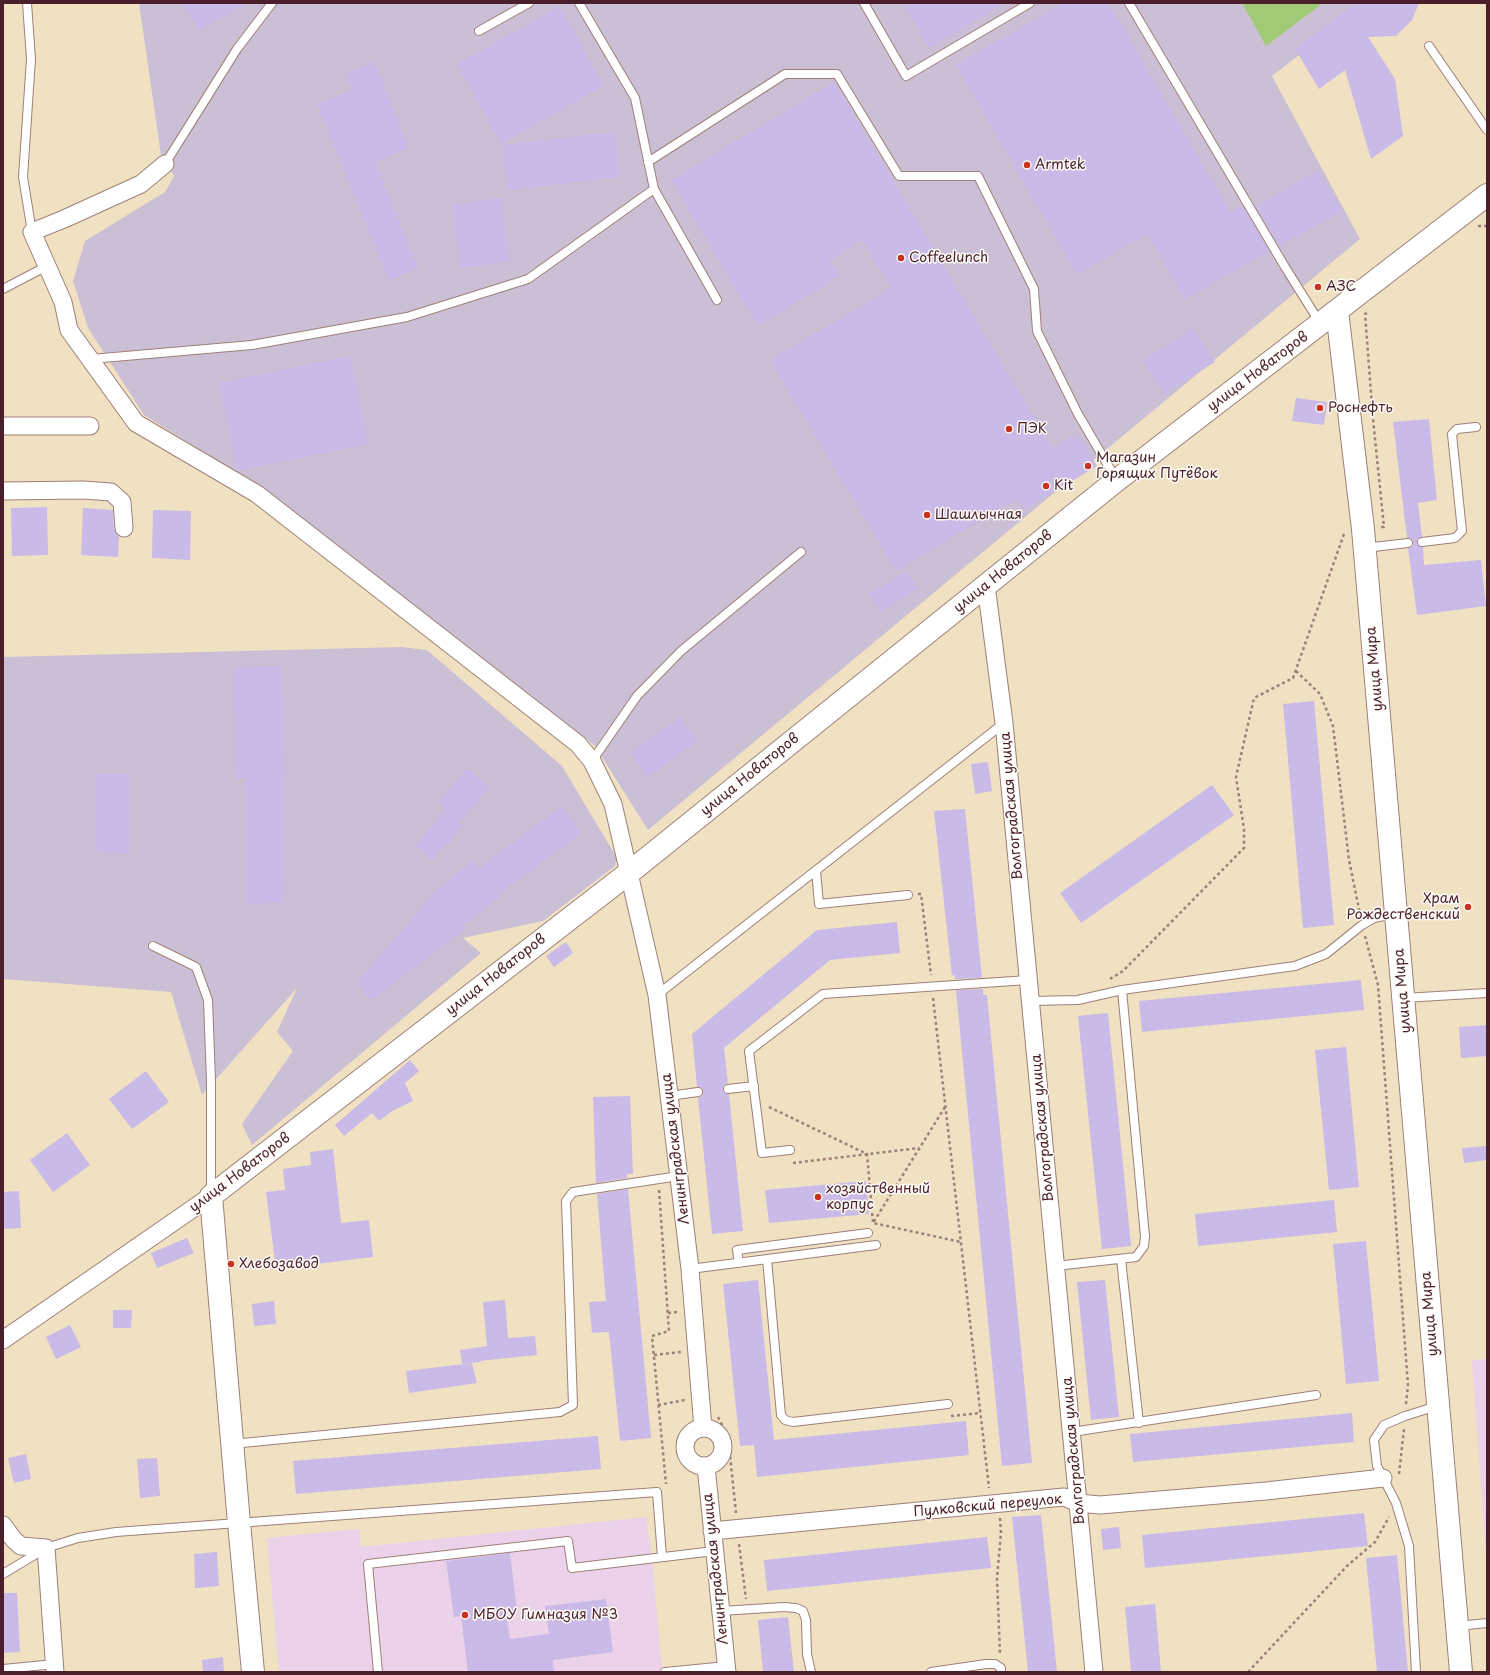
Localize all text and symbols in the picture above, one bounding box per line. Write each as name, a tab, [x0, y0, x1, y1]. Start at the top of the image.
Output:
place label: Armtek	[1035, 157, 1085, 173]
marker: Armtek	[1022, 160, 1032, 170]
place label: Coffeelunch	[909, 250, 988, 266]
marker: Coffeelunch	[896, 253, 906, 263]
place label: АЗС	[1326, 279, 1356, 295]
marker: АЗС	[1313, 282, 1323, 292]
street label: улица Новаторов	[1204, 329, 1312, 415]
place label: Роснефть	[1328, 400, 1393, 416]
marker: Роснефть	[1315, 403, 1325, 413]
place label: ПЭК	[1017, 421, 1047, 437]
marker: ПЭК	[1004, 424, 1014, 434]
place label: Магазин Горящих Путёвок	[1096, 450, 1218, 482]
marker: Магазин Горящих Путёвок	[1083, 461, 1093, 471]
place label: Kit	[1054, 478, 1073, 494]
marker: Kit	[1041, 481, 1051, 491]
place label: Шашлычная	[935, 507, 1022, 523]
marker: Шашлычная	[922, 510, 932, 520]
street label: улица Новаторов	[950, 527, 1056, 617]
street label: улица Мира	[1363, 626, 1387, 712]
street label: улица Новаторов	[697, 730, 803, 820]
street label: Волгоградская улица	[997, 731, 1027, 881]
place label: Храм Рождественский	[1347, 891, 1460, 924]
marker: Храм Рождественский	[1463, 902, 1473, 912]
street label: улица Новаторов	[443, 931, 549, 1019]
street label: улица Мира	[1391, 948, 1415, 1034]
street label: Волгоградская улица	[1028, 1053, 1058, 1203]
street label: Ленинградская улица	[658, 1072, 694, 1226]
street label: улица Новаторов	[186, 1130, 294, 1216]
place label: хозяйственный корпус	[826, 1181, 930, 1214]
marker: хозяйственный корпус	[813, 1192, 823, 1202]
place label: Хлебозавод	[239, 1256, 319, 1272]
marker: Хлебозавод	[226, 1259, 236, 1269]
street label: улица Мира	[1418, 1271, 1442, 1357]
street label: Волгоградская улица	[1059, 1376, 1089, 1526]
street label: Пулковский переулок	[913, 1491, 1063, 1521]
street label: Ленинградская улица	[700, 1492, 732, 1646]
place label: МБОУ Гимназия №3	[473, 1607, 618, 1623]
marker: МБОУ Гимназия №3	[460, 1610, 470, 1620]

